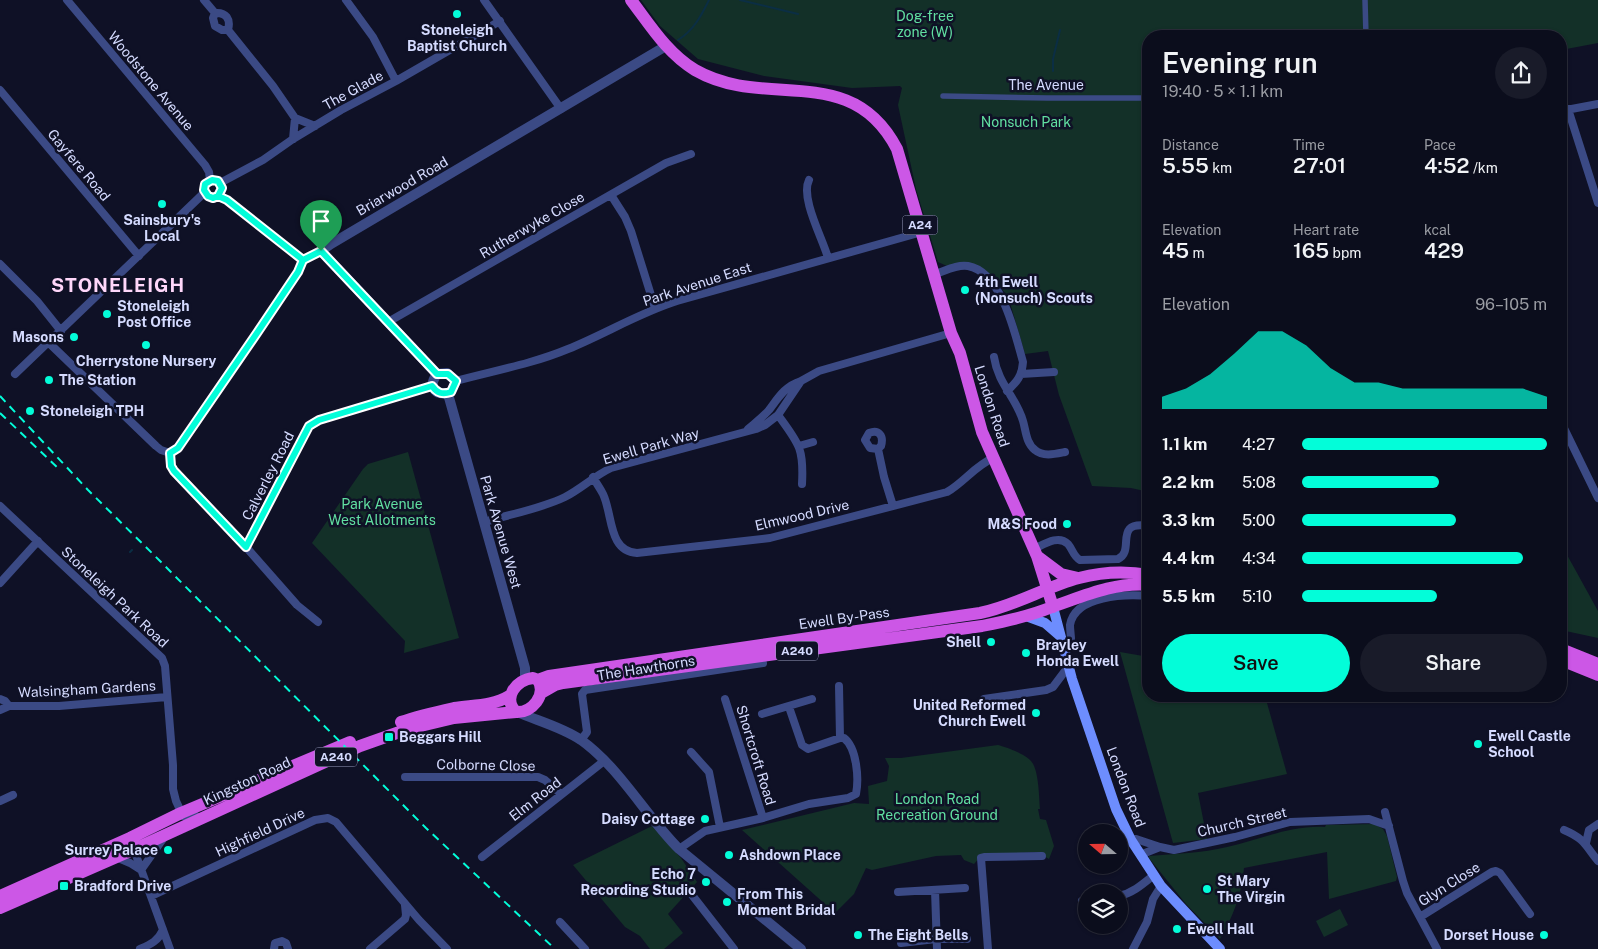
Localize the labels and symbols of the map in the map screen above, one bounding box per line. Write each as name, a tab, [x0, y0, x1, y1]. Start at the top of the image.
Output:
marker: Stoneleigh Baptist Church	[451, 8, 463, 20]
park label: Dog-free zone (W)	[896, 8, 954, 40]
place label: Stoneleigh Baptist Church	[407, 22, 507, 54]
street label: Woodstone Avenue	[105, 28, 197, 134]
street label: The Glade	[320, 67, 386, 113]
street label: The Avenue	[1008, 77, 1084, 93]
park label: Nonsuch Park	[981, 114, 1071, 130]
street label: Gayfere Road	[44, 126, 114, 204]
street label: Briarwood Road	[353, 153, 451, 219]
street label: Rutherwyke Close	[477, 188, 587, 262]
marker: Sainsbury's Local	[156, 198, 168, 210]
pin	[300, 200, 342, 251]
place label: Sainsbury's Local	[123, 212, 201, 244]
road number: A24	[902, 216, 938, 234]
street label: Park Avenue East	[641, 259, 753, 309]
district label: STONELEIGH	[51, 274, 185, 296]
place label: 4th Ewell (Nonsuch) Scouts	[975, 274, 1093, 306]
marker: 4th Ewell (Nonsuch) Scouts	[959, 284, 971, 296]
place label: Stoneleigh Post Office	[117, 298, 191, 330]
marker: Stoneleigh Post Office	[101, 308, 113, 320]
place label: Masons	[12, 329, 64, 345]
marker: Masons	[68, 331, 80, 343]
marker: Cherrystone Nursery	[140, 339, 152, 351]
place label: Cherrystone Nursery	[76, 353, 216, 369]
street label: London Road	[971, 363, 1013, 449]
place label: The Station	[59, 372, 136, 388]
marker: The Station	[43, 374, 55, 386]
place label: Stoneleigh TPH	[40, 403, 144, 419]
marker: Stoneleigh TPH	[24, 405, 36, 417]
street label: Ewell Park Way	[601, 424, 702, 467]
street label: Calverley Road	[239, 429, 297, 523]
street label: Park Avenue West	[477, 473, 525, 591]
park label: Park Avenue West Allotments	[328, 496, 436, 528]
street label: Elmwood Drive	[753, 496, 851, 534]
place label: M&S Food	[987, 516, 1057, 532]
marker: M&S Food	[1061, 518, 1073, 530]
street label: Stoneleigh Park Road	[58, 543, 172, 651]
street label: Ewell By-Pass	[798, 604, 890, 632]
place label: Shell	[946, 634, 981, 650]
marker: Shell	[985, 636, 997, 648]
place label: Brayley Honda Ewell	[1036, 637, 1120, 669]
road number: A240	[776, 641, 818, 660]
marker: Brayley Honda Ewell	[1020, 647, 1032, 659]
street label: The Hawthorns	[596, 652, 696, 684]
street label: Walsingham Gardens	[18, 677, 156, 701]
place label: United Reformed Church Ewell	[913, 697, 1026, 729]
street label: Shortcroft Road	[733, 703, 779, 807]
marker: United Reformed Church Ewell	[1030, 707, 1042, 719]
place label: Ewell Castle School	[1488, 728, 1571, 760]
place label: Beggars Hill	[399, 729, 482, 745]
marker: Beggars Hill	[383, 731, 395, 743]
marker: Ewell Castle School	[1472, 738, 1484, 750]
street label: London Road	[1103, 745, 1149, 829]
road number: A240	[315, 748, 357, 766]
street label: Kingston Road	[201, 754, 293, 808]
street label: Colborne Close	[436, 756, 536, 774]
street label: Elm Road	[506, 774, 564, 824]
park label: London Road Recreation Ground	[876, 791, 998, 823]
street label: Highfield Drive	[213, 804, 307, 860]
street label: Church Street	[1196, 804, 1288, 840]
place label: Daisy Cottage	[601, 811, 695, 827]
marker: Daisy Cottage	[699, 813, 711, 825]
north arrow	[1078, 824, 1128, 874]
place label: Surrey Palace	[65, 842, 158, 858]
marker: Surrey Palace	[162, 844, 174, 856]
place label: Ashdown Place	[739, 847, 841, 863]
marker: Ashdown Place	[723, 849, 735, 861]
street label: Glyn Close	[1415, 859, 1483, 909]
place label: Echo 7 Recording Studio	[580, 866, 696, 898]
place label: St Mary The Virgin	[1217, 873, 1285, 905]
marker: Echo 7 Recording Studio	[700, 876, 712, 888]
place label: Bradford Drive	[74, 878, 171, 894]
marker: Bradford Drive	[58, 880, 70, 892]
marker: St Mary The Virgin	[1201, 883, 1213, 895]
place label: From This Moment Bridal	[737, 886, 836, 918]
marker: From This Moment Bridal	[721, 896, 733, 908]
place label: Ewell Hall	[1187, 921, 1255, 937]
marker: Ewell Hall	[1171, 923, 1183, 935]
place label: The Eight Bells	[868, 927, 968, 943]
place label: Dorset House	[1444, 927, 1534, 943]
marker: The Eight Bells	[852, 929, 864, 941]
marker: Dorset House	[1538, 929, 1550, 941]

